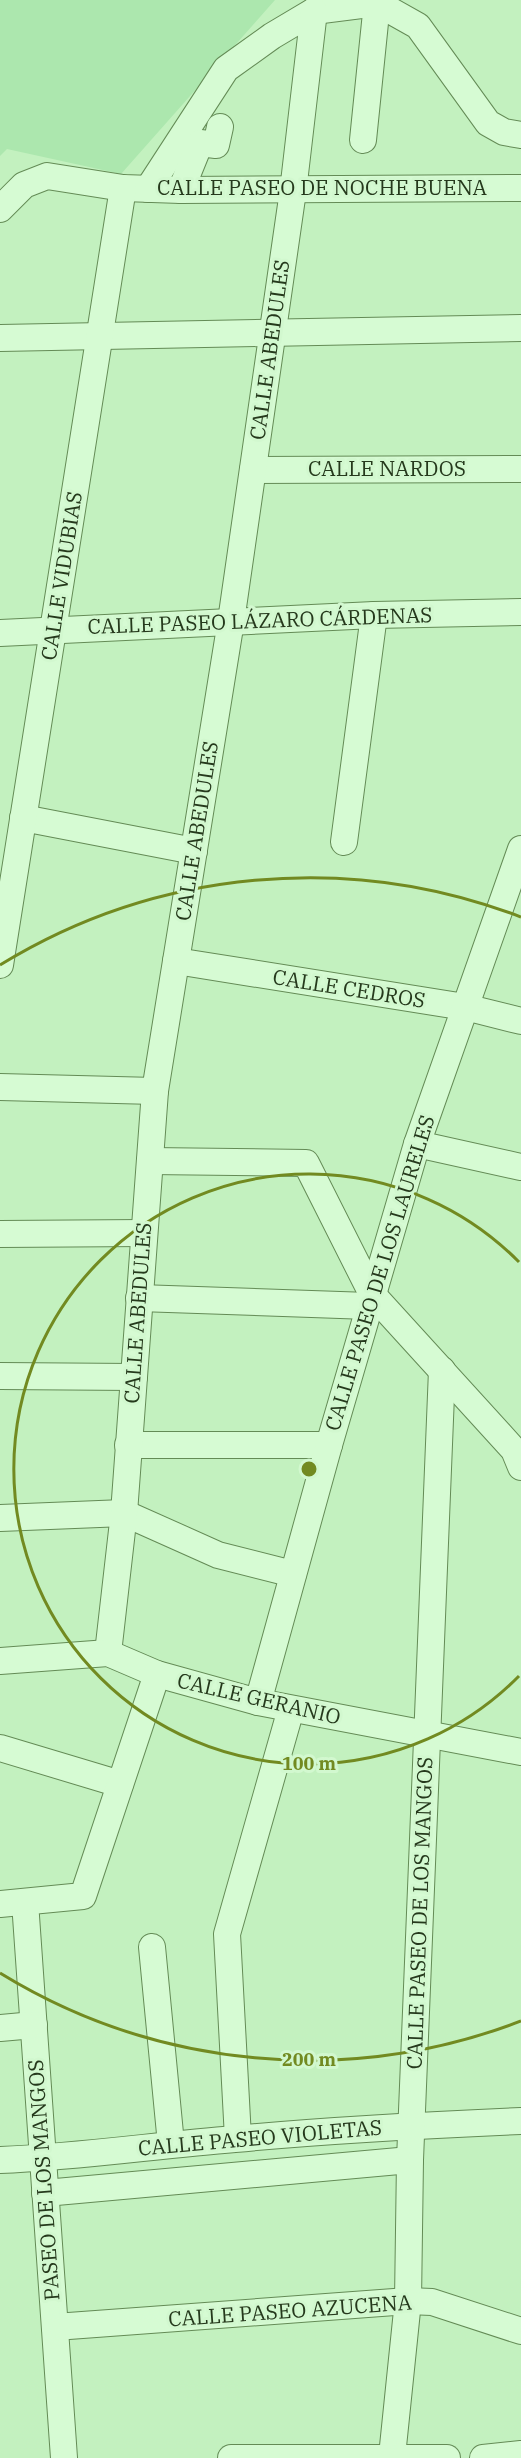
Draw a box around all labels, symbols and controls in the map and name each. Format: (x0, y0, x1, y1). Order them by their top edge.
street label: CALLE PASEO DE NOCHE BUENA (157, 173, 488, 201)
street label: CALLE ABEDULES (243, 258, 296, 442)
street label: CALLE NARDOS (308, 454, 466, 482)
street label: CALLE VIDUBIAS (34, 489, 88, 662)
street label: CALLE PASEO LÁZARO CÁRDENAS (87, 600, 433, 640)
street label: CALLE ABEDULES (168, 739, 224, 923)
street label: CALLE CEDROS (271, 962, 427, 1014)
street label: CALLE PASEO DE LOS LAURELES (318, 1111, 440, 1434)
street label: CALLE ABEDULES (117, 1221, 157, 1404)
centre of rings (299, 1459, 319, 1479)
street label: CALLE GERANIO (175, 1666, 344, 1730)
text: 100 m (282, 1752, 337, 1775)
street label: CALLE PASEO DE LOS MANGOS (400, 1756, 438, 2070)
text: 200 m (282, 2048, 337, 2071)
street label: PASEO DE LOS MANGOS (21, 2058, 65, 2302)
street label: CALLE PASEO VIOLETAS (137, 2112, 383, 2162)
street label: CALLE PASEO AZUCENA (167, 2287, 413, 2332)

